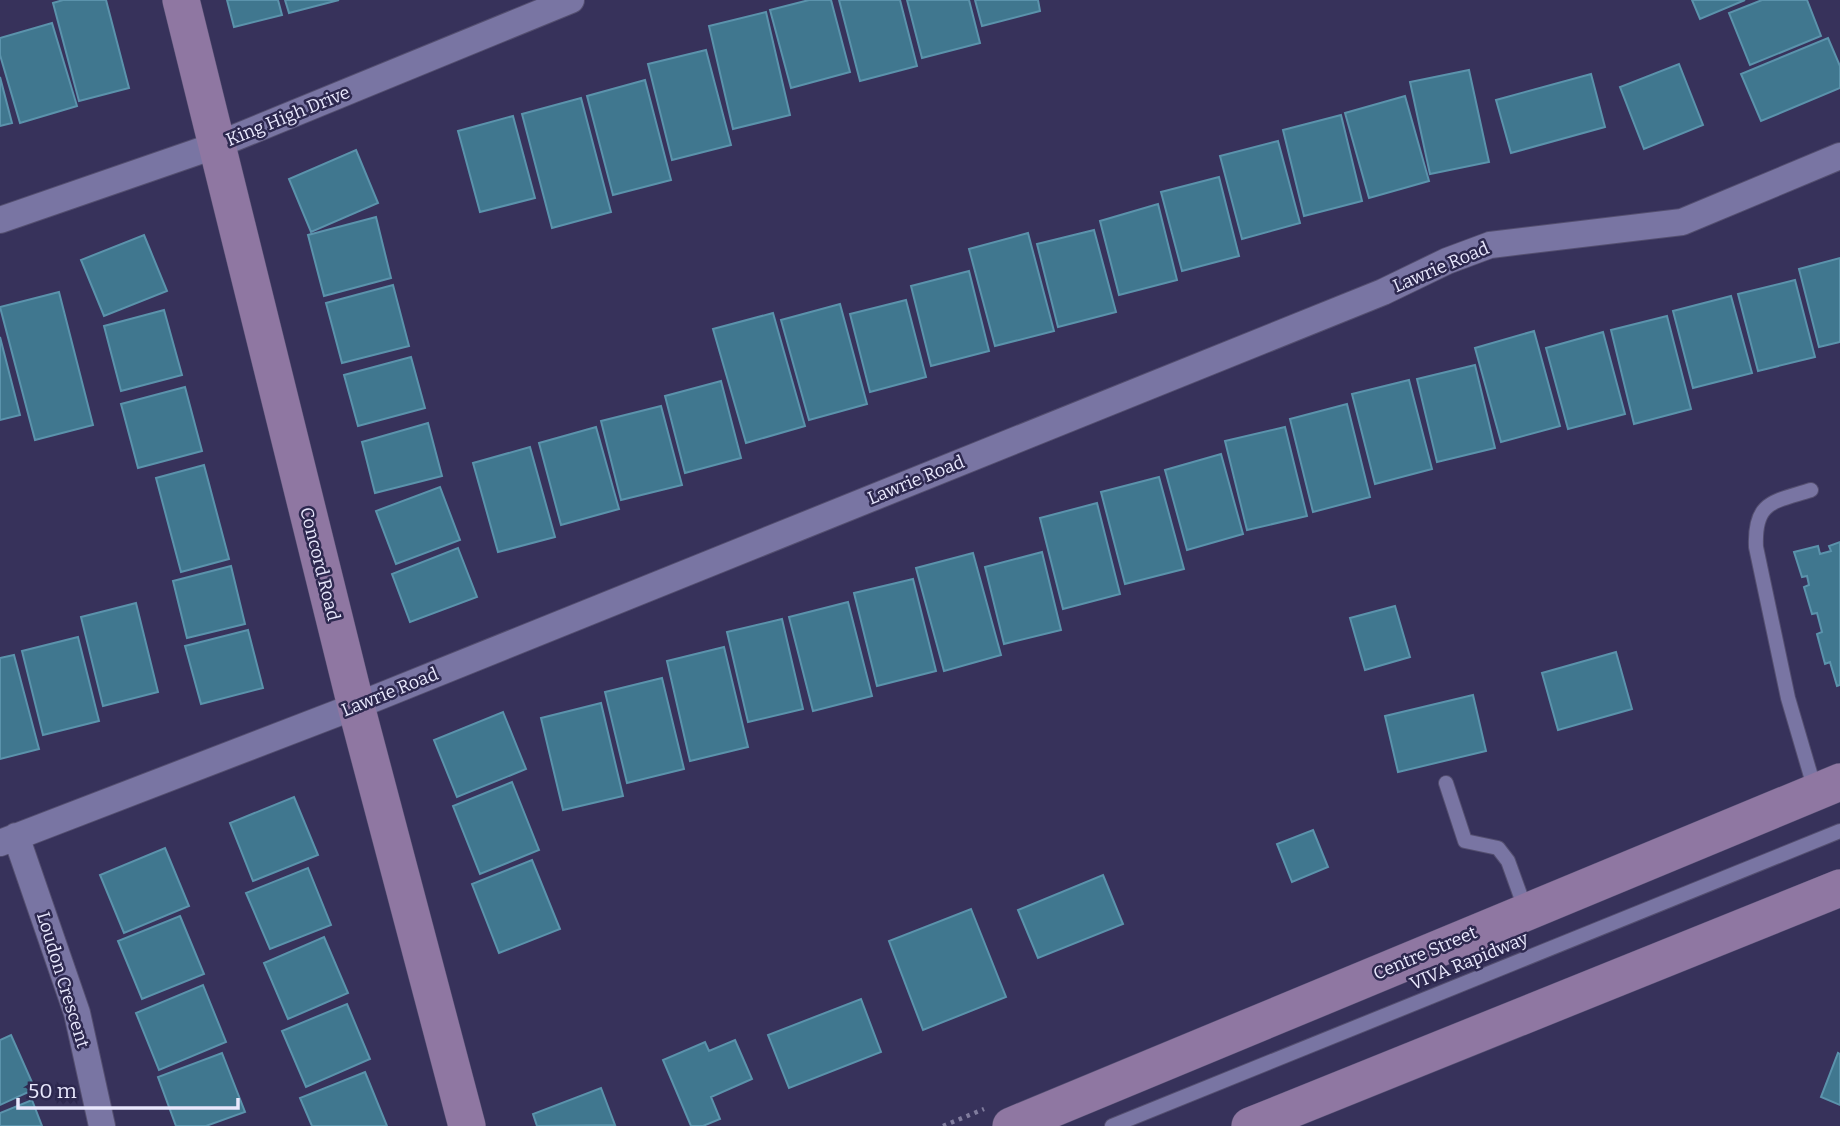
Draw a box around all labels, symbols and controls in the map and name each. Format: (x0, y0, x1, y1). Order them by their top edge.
street label: King High Drive (223, 81, 353, 151)
street label: Lawrie Road (1390, 237, 1493, 297)
street label: Lawrie Road (864, 451, 968, 509)
street label: Concord Road (295, 505, 345, 623)
street label: Lawrie Road (338, 663, 442, 721)
street label: Loudon Crescent (32, 909, 94, 1051)
street label: Centre Street (1370, 921, 1481, 985)
street label: VIVA Rapidway (1407, 927, 1532, 995)
scale bar (18, 1066, 238, 1110)
text: 50 m (28, 1078, 77, 1104)

